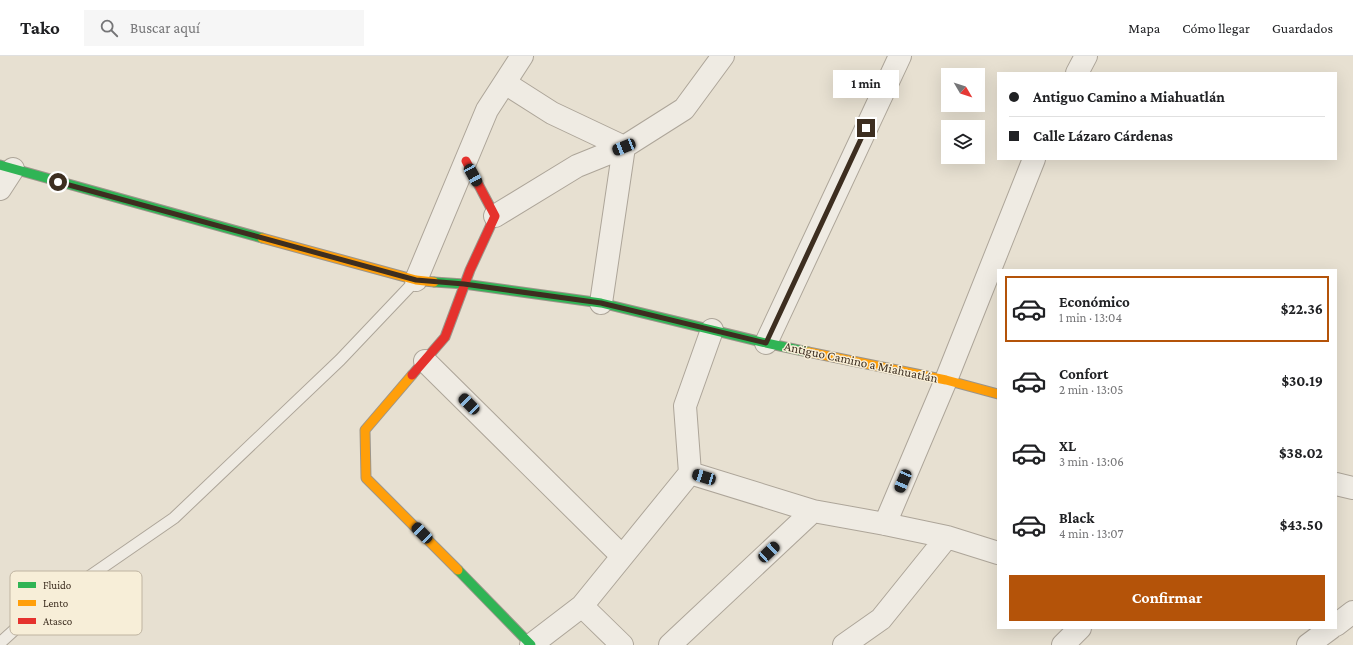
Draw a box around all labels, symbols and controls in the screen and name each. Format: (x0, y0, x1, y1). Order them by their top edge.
search box (84, 10, 364, 46)
text: Tako (20, 17, 60, 38)
icon: search (98, 17, 120, 39)
text: Buscar aquí (130, 20, 200, 36)
text: Mapa (1128, 20, 1160, 36)
text: Cómo llegar (1182, 20, 1250, 36)
text: Guardados (1272, 20, 1333, 36)
north arrow (941, 68, 985, 112)
map controls (941, 68, 985, 164)
callout: 1 min (833, 70, 899, 98)
text: 1 min (851, 76, 881, 91)
text: Antiguo Camino a Miahuatlán (1033, 89, 1225, 105)
route end (857, 119, 875, 137)
button: layers (941, 120, 985, 164)
text: Calle Lázaro Cárdenas (1033, 128, 1173, 144)
car (611, 137, 637, 157)
car (462, 162, 484, 188)
route start (49, 173, 67, 191)
icon: car (1011, 291, 1047, 327)
text: Económico (1059, 294, 1130, 310)
text: $22.36 (1281, 301, 1323, 317)
text: 1 min · 13:04 (1059, 310, 1122, 325)
street label: Antiguo Camino a Miahuatlán (783, 338, 939, 386)
icon: car (1011, 363, 1047, 399)
text: Confort (1059, 366, 1108, 382)
text: $30.19 (1281, 373, 1323, 389)
text: 2 min · 13:05 (1059, 382, 1123, 397)
car (456, 391, 482, 417)
icon: car (1011, 435, 1047, 471)
text: XL (1059, 438, 1076, 454)
text: $38.02 (1279, 445, 1323, 461)
text: 3 min · 13:06 (1059, 454, 1124, 469)
car (691, 468, 717, 486)
car (893, 468, 913, 494)
icon: car (1011, 507, 1047, 543)
text: Black (1059, 510, 1094, 526)
text: $43.50 (1280, 517, 1323, 533)
car (409, 520, 435, 546)
text: 4 min · 13:07 (1059, 526, 1123, 541)
car (756, 539, 782, 565)
legend (10, 571, 142, 635)
button: Confirmar (1009, 575, 1325, 621)
text: Fluido (43, 579, 72, 591)
text: Lento (43, 597, 69, 609)
text: Atasco (43, 615, 73, 627)

